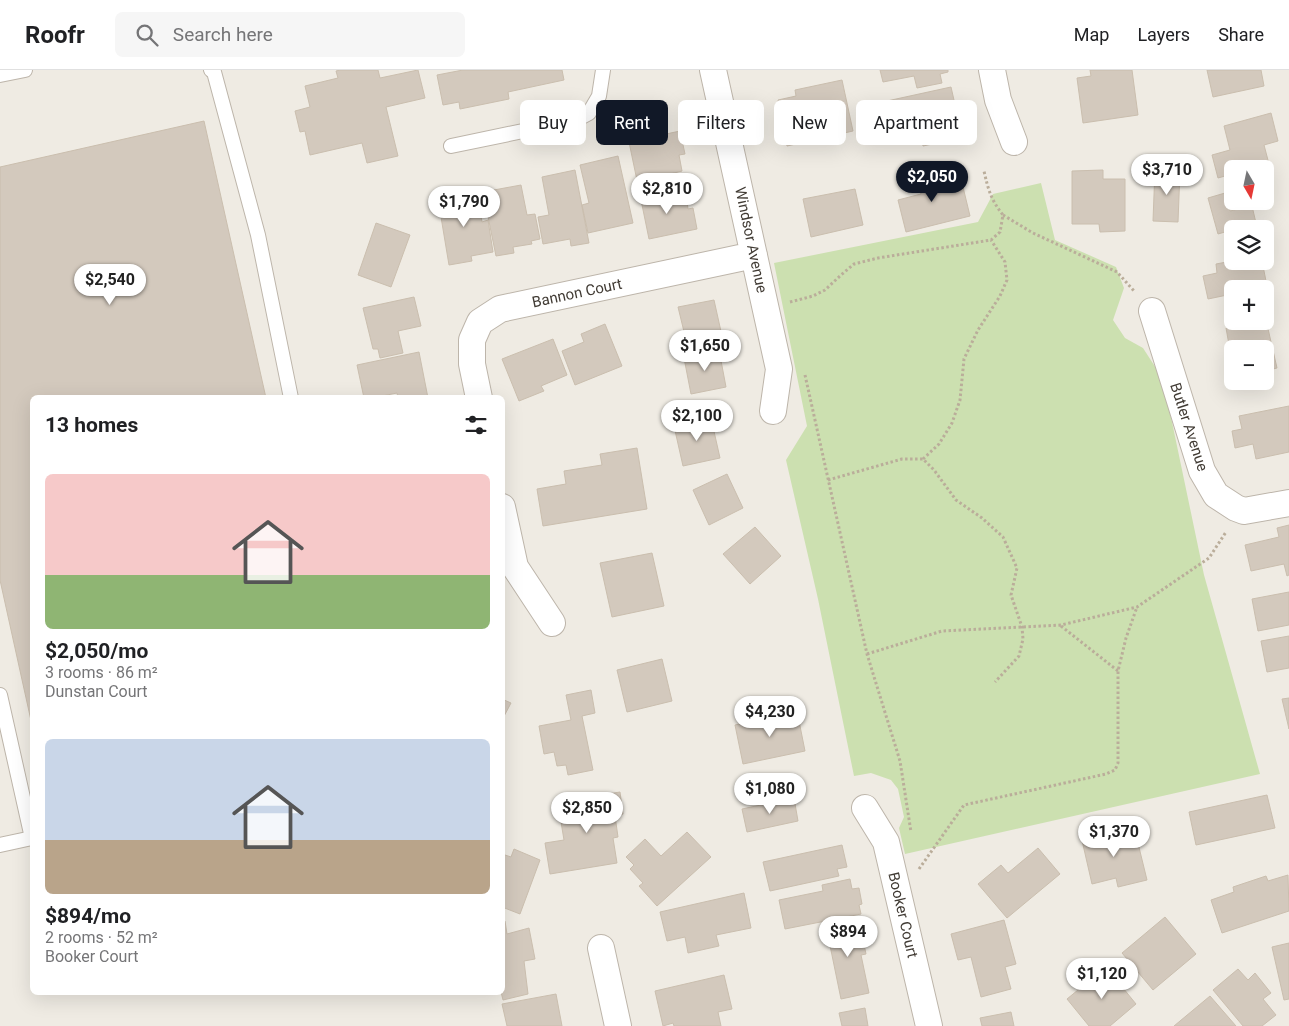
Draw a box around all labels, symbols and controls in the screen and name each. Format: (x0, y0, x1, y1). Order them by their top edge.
search box (115, 12, 465, 57)
text: Roofr (25, 21, 85, 49)
icon: search (133, 21, 161, 49)
text: Search here (173, 23, 273, 46)
text: Map (1074, 24, 1109, 45)
text: Layers (1137, 24, 1190, 45)
text: Share (1218, 24, 1264, 45)
chip: Buy (520, 100, 586, 145)
chip: Rent (596, 100, 668, 145)
chip: Filters (678, 100, 764, 145)
chip: New (774, 100, 846, 145)
chip: Apartment (856, 100, 977, 145)
pin: $3,710 (1126, 154, 1208, 196)
pin: $2,050 (891, 160, 973, 203)
text: $3,710 (1142, 160, 1192, 179)
north arrow (1224, 160, 1274, 210)
map controls (1224, 160, 1274, 390)
text: $2,050 (907, 167, 957, 186)
pin: $2,810 (626, 172, 708, 215)
text: $2,810 (642, 179, 692, 198)
street label: Windsor Avenue (731, 185, 771, 295)
pin: $1,790 (423, 186, 505, 228)
text: $1,790 (439, 192, 489, 211)
button: layers (1224, 220, 1274, 270)
pin: $2,540 (69, 264, 151, 306)
text: $2,540 (85, 270, 135, 289)
street label: Bannon Court (530, 275, 624, 311)
button: + (1224, 280, 1274, 330)
pin: $1,650 (664, 330, 746, 372)
text: $1,650 (680, 336, 730, 355)
button: − (1224, 340, 1274, 390)
street label: Butler Avenue (1166, 380, 1212, 474)
pin: $2,100 (656, 400, 738, 442)
text: $2,100 (672, 406, 722, 425)
icon: filters (462, 411, 490, 439)
text: 13 homes (45, 413, 138, 437)
icon: home (223, 507, 313, 597)
text: $2,050/mo (45, 639, 148, 663)
text: 3 rooms · 86 m² (45, 663, 158, 682)
text: Dunstan Court (45, 682, 148, 701)
pin: $4,230 (729, 696, 811, 738)
text: $4,230 (745, 702, 795, 721)
icon: home (223, 772, 313, 862)
pin: $1,080 (729, 772, 811, 815)
text: $1,080 (745, 779, 795, 798)
pin: $2,850 (546, 792, 628, 834)
text: $2,850 (562, 798, 612, 817)
pin: $1,370 (1073, 816, 1155, 858)
text: $1,370 (1089, 822, 1139, 841)
street label: Booker Court (884, 870, 922, 960)
text: $894/mo (45, 904, 131, 928)
pin: $894 (818, 916, 878, 958)
text: $894 (830, 922, 866, 941)
text: 2 rooms · 52 m² (45, 928, 158, 947)
text: Booker Court (45, 947, 138, 966)
pin: $1,120 (1061, 958, 1143, 1000)
text: $1,120 (1077, 964, 1127, 983)

